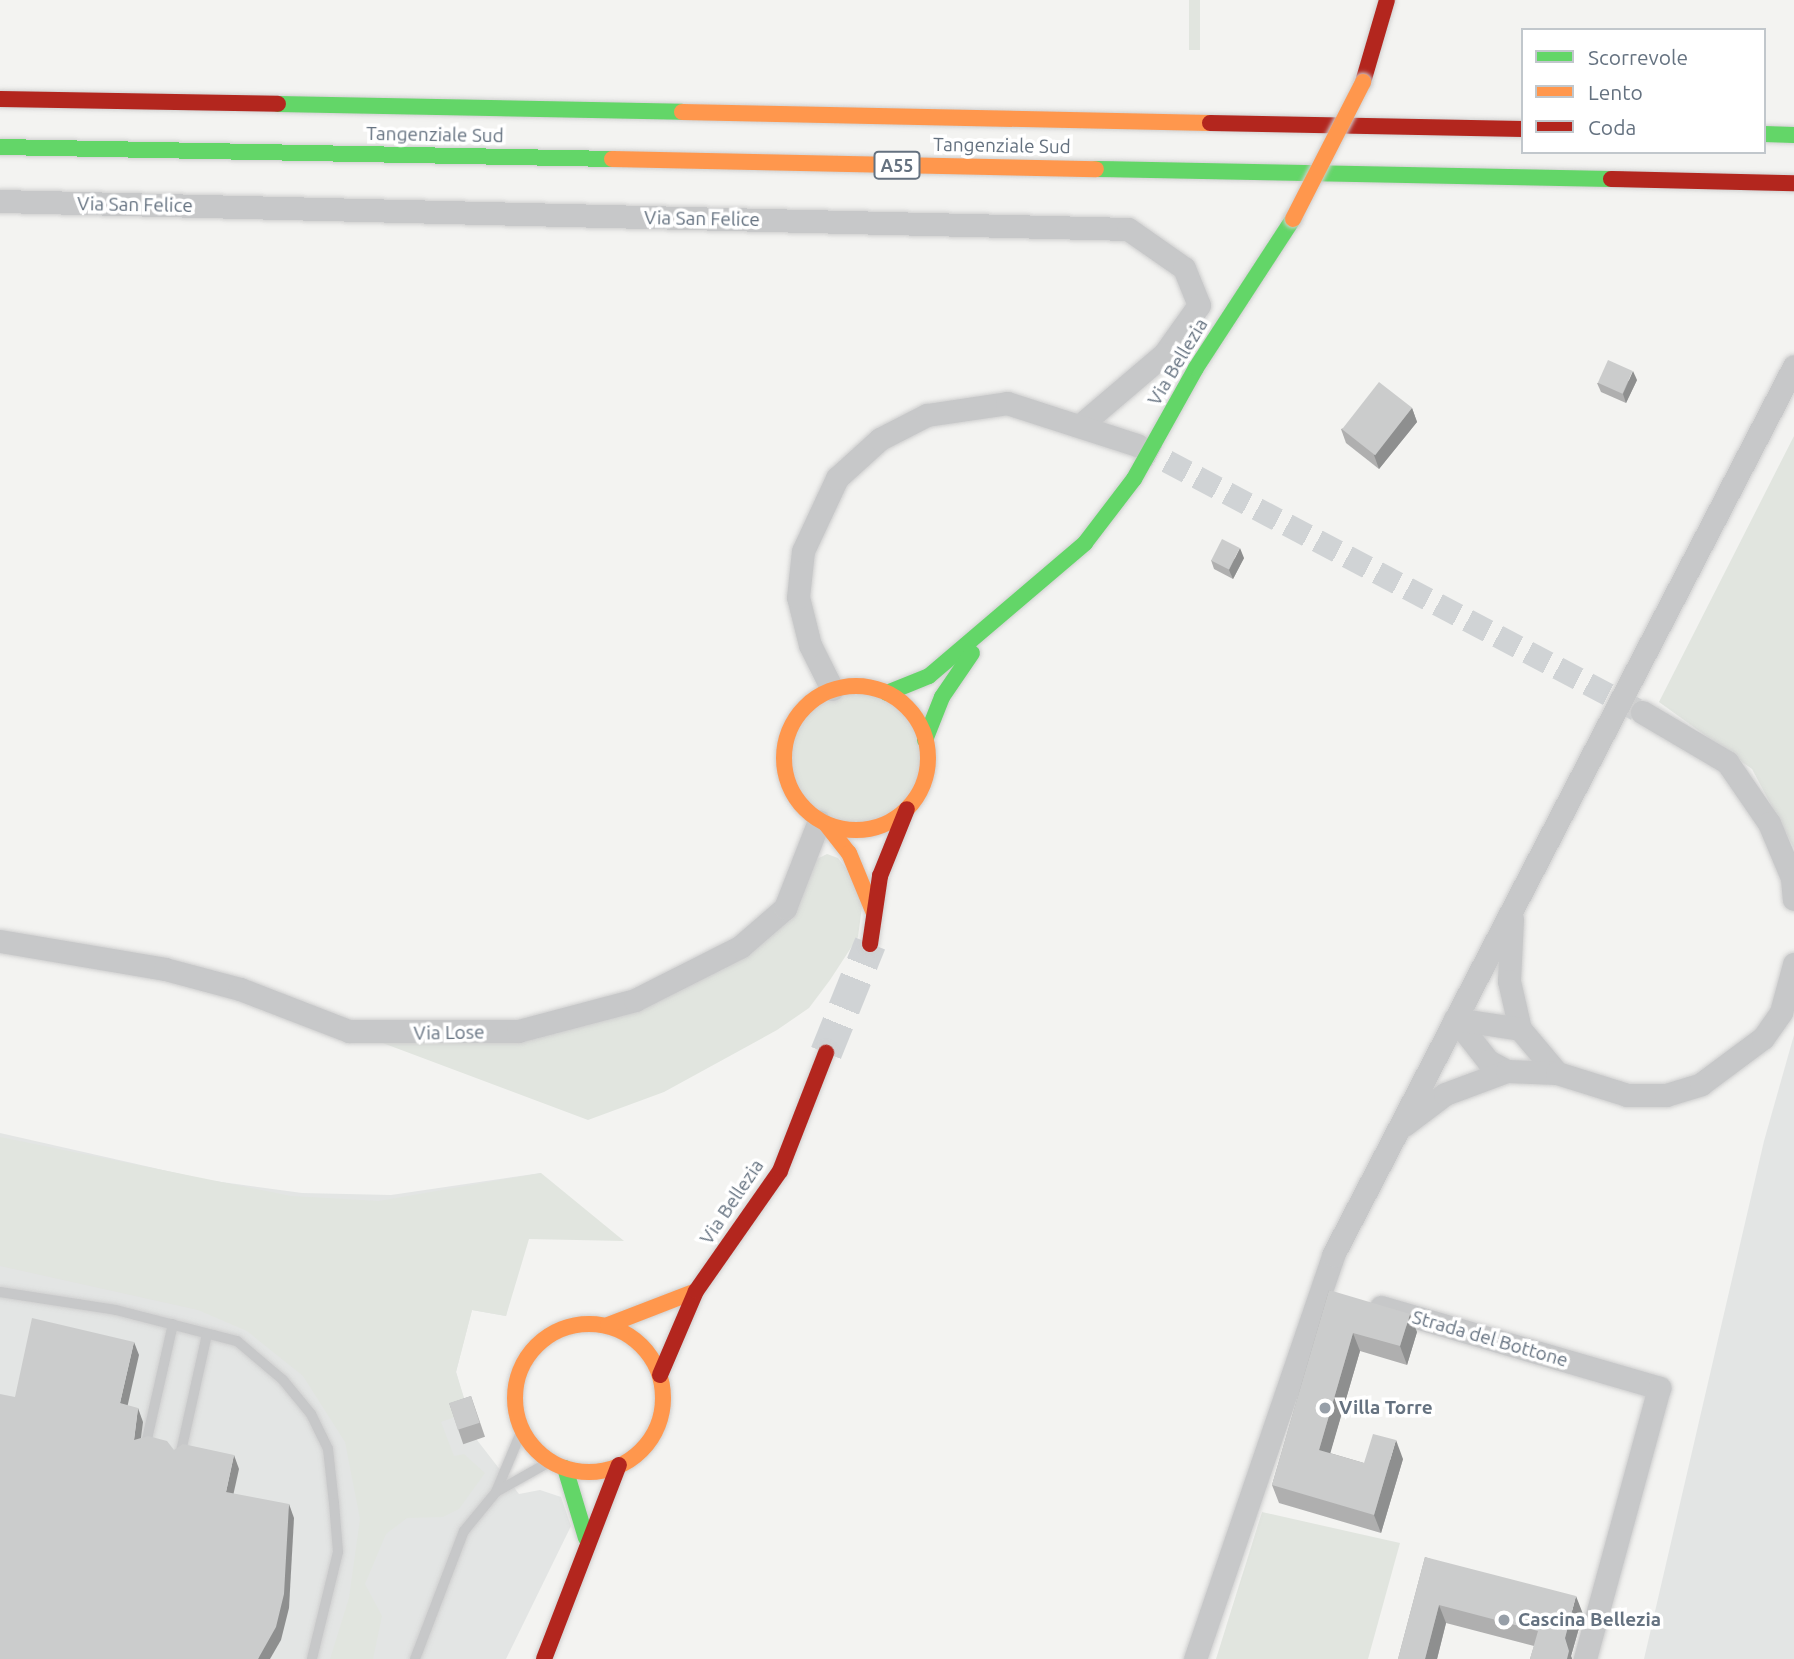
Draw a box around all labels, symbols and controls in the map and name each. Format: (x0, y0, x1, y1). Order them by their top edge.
legend (1521, 28, 1766, 154)
text: Scorrevole (1588, 45, 1688, 69)
text: Lento (1588, 80, 1643, 104)
text: Coda (1588, 115, 1636, 139)
street label: Tangenziale Sud (366, 122, 504, 148)
street label: Tangenziale Sud (933, 133, 1071, 159)
road number: A55 (872, 150, 922, 180)
street label: Via San Felice (77, 193, 193, 217)
street label: Via San Felice (644, 207, 760, 231)
street label: Via Bellezia (1143, 314, 1213, 410)
street label: Via Lose (413, 1021, 485, 1045)
street label: Via Bellezia (695, 1155, 769, 1249)
street label: Strada del Bottone (1409, 1306, 1571, 1372)
place label: Villa Torre (1339, 1397, 1433, 1419)
marker: Villa Torre (1317, 1400, 1333, 1416)
place label: Cascina Bellezia (1518, 1609, 1661, 1631)
marker: Cascina Bellezia (1496, 1612, 1512, 1628)

